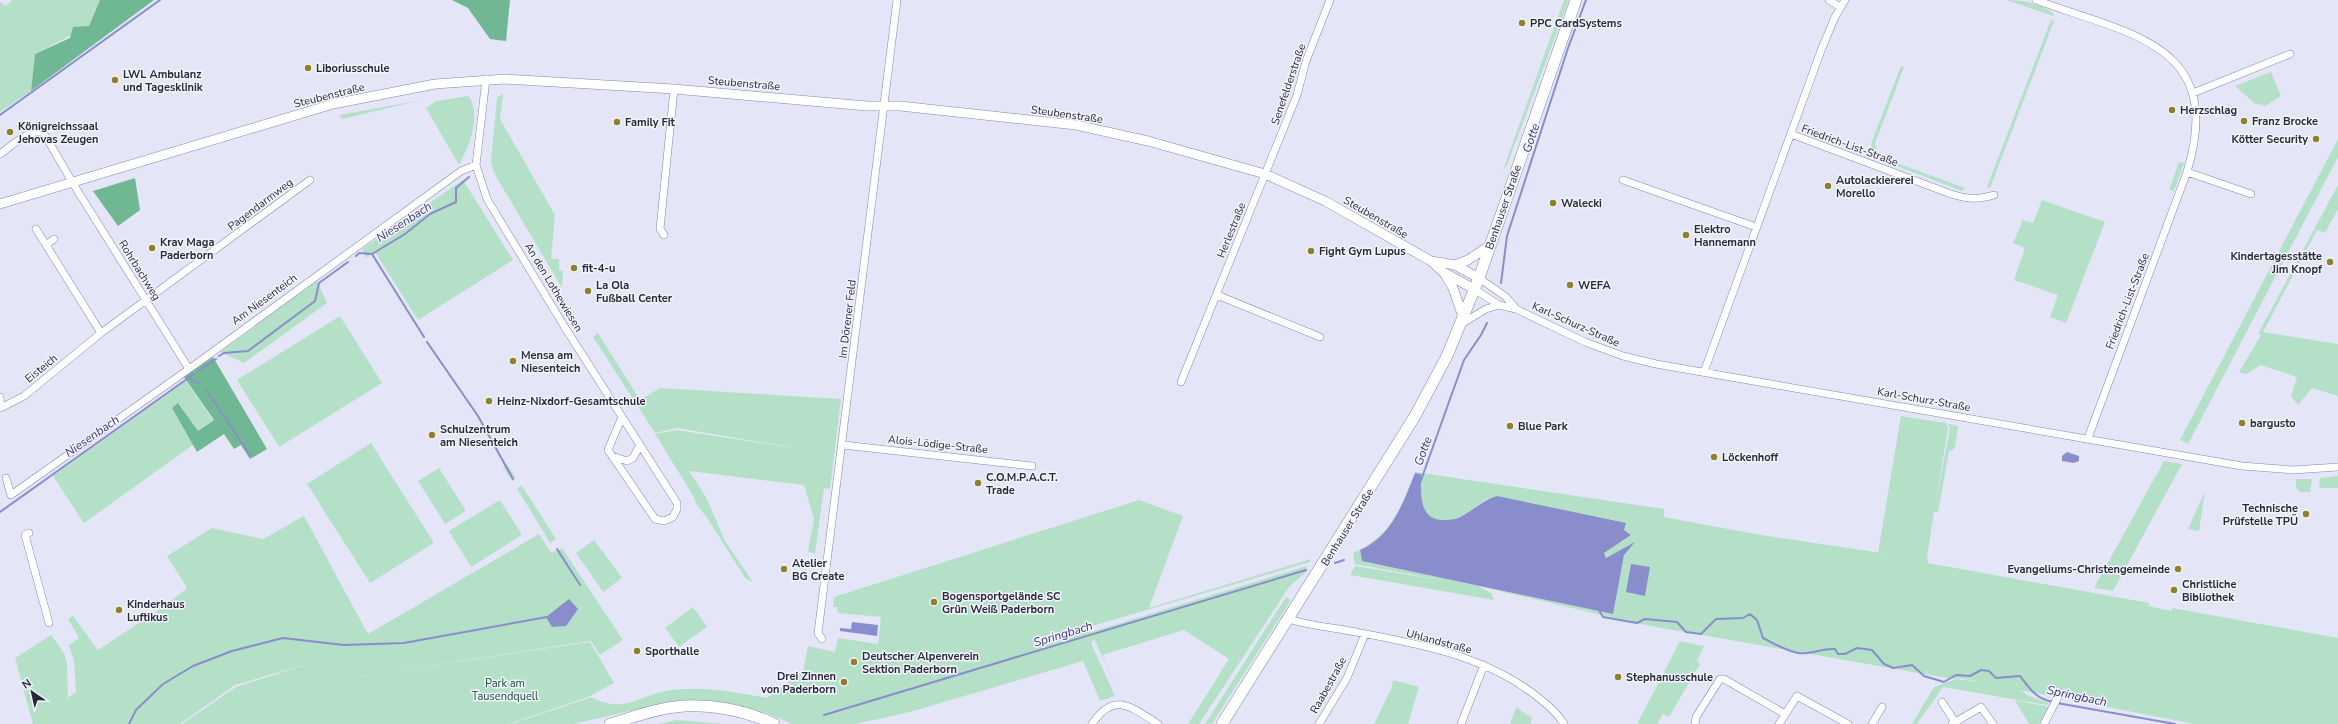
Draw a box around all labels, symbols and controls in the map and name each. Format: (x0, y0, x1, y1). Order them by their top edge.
place label: PPC CardSystems (1530, 16, 1622, 31)
marker: PPC CardSystems (1517, 18, 1527, 28)
street label: Senefelderstraße (1268, 41, 1309, 127)
place label: Liboriusschule (316, 61, 390, 76)
marker: Liboriusschule (303, 63, 313, 73)
place label: LWL Ambulanz und Tagesklinik (123, 67, 204, 95)
street label: Steubenstraße (707, 73, 781, 94)
marker: LWL Ambulanz und Tagesklinik (110, 75, 120, 85)
street label: Steubenstraße (292, 79, 366, 112)
street label: Steubenstraße (1030, 102, 1104, 127)
place label: Herzschlag (2180, 103, 2237, 118)
marker: Herzschlag (2167, 105, 2177, 115)
place label: Franz Brocke (2252, 114, 2318, 129)
place label: Family Fit (625, 115, 676, 130)
marker: Franz Brocke (2239, 116, 2249, 126)
marker: Family Fit (612, 117, 622, 127)
place label: Königreichssaal Jehovas Zeugen (17, 119, 99, 147)
water label: Gotte (1519, 121, 1544, 155)
street label: Friedrich-List-Straße (1799, 121, 1900, 170)
marker: Königreichssaal Jehovas Zeugen (5, 127, 15, 137)
place label: Kötter Security (2232, 132, 2308, 147)
marker: Kötter Security (2311, 134, 2321, 144)
street label: Benhauser Straße (1482, 163, 1525, 252)
place label: Autolackiererei Morello (1836, 173, 1914, 201)
street label: Pagendarmweg (225, 175, 296, 234)
marker: Autolackiererei Morello (1823, 181, 1833, 191)
street label: Steubenstraße (1341, 193, 1411, 242)
place label: Walecki (1561, 196, 1602, 211)
water label: Niesenbach (373, 198, 435, 246)
marker: Walecki (1548, 198, 1558, 208)
street label: Herlestraße (1214, 200, 1249, 260)
place label: Elektro Hannemann (1694, 222, 1756, 250)
marker: Elektro Hannemann (1681, 230, 1691, 240)
place label: Krav Maga Paderborn (160, 235, 215, 263)
street label: Rohrbachweg (115, 237, 164, 303)
street label: An den Lothewiesen (521, 240, 586, 335)
marker: Krav Maga Paderborn (147, 243, 157, 253)
place label: Fight Gym Lupus (1319, 244, 1406, 259)
marker: Fight Gym Lupus (1306, 246, 1316, 256)
place label: Kindertagesstätte Jim Knopf (2230, 249, 2323, 277)
street label: Friedrich-List-Straße (2102, 251, 2153, 352)
marker: Kindertagesstätte Jim Knopf (2325, 257, 2335, 267)
place label: fit-4-u (582, 261, 615, 276)
marker: fit-4-u (569, 263, 579, 273)
street label: Am Niesenteich (228, 270, 300, 328)
place label: La Ola Fußball Center (596, 278, 673, 306)
place label: WEFA (1578, 278, 1611, 293)
street label: Im Dörener Feld (835, 279, 860, 359)
marker: WEFA (1565, 280, 1575, 290)
marker: La Ola Fußball Center (583, 286, 593, 296)
street label: Karl-Schurz-Straße (1530, 298, 1622, 351)
place label: Mensa am Niesenteich (521, 348, 580, 376)
street label: Eisteich (22, 351, 61, 386)
marker: Mensa am Niesenteich (508, 356, 518, 366)
street label: Karl-Schurz-Straße (1876, 384, 1972, 415)
place label: Heinz-Nixdorf-Gesamtschule (497, 394, 646, 409)
marker: Heinz-Nixdorf-Gesamtschule (484, 396, 494, 406)
water label: Niesenbach (62, 411, 122, 461)
place label: bargusto (2250, 416, 2296, 431)
marker: bargusto (2237, 418, 2247, 428)
place label: Blue Park (1518, 419, 1569, 434)
marker: Blue Park (1505, 421, 1515, 431)
place label: Schulzentrum am Niesenteich (440, 422, 518, 450)
marker: Schulzentrum am Niesenteich (427, 430, 437, 440)
street label: Alois-Lödige-Straße (887, 432, 989, 457)
water label: Gotte (1410, 434, 1436, 468)
place label: Löckenhoff (1722, 450, 1779, 465)
marker: Löckenhoff (1709, 452, 1719, 462)
place label: C.O.M.P.A.C.T. Trade (986, 470, 1058, 498)
marker: C.O.M.P.A.C.T. Trade (973, 478, 983, 488)
street label: Benhauser Straße (1318, 486, 1377, 569)
place label: Technische Prüfstelle TPÜ (2223, 501, 2298, 529)
marker: Technische Prüfstelle TPÜ (2301, 509, 2311, 519)
place label: Atelier BG Create (792, 556, 844, 584)
place label: Evangeliums-Christengemeinde (2007, 562, 2170, 577)
marker: Atelier BG Create (779, 564, 789, 574)
marker: Evangeliums-Christengemeinde (2173, 564, 2183, 574)
place label: Christliche Bibliothek (2182, 577, 2236, 605)
marker: Christliche Bibliothek (2169, 585, 2179, 595)
place label: Bogensportgelände SC Grün Weiß Paderborn (942, 589, 1061, 617)
place label: Kinderhaus Luftikus (127, 597, 185, 625)
marker: Bogensportgelände SC Grün Weiß Paderborn (929, 597, 939, 607)
marker: Kinderhaus Luftikus (114, 605, 124, 615)
water label: Springbach (1031, 617, 1095, 651)
street label: Uhlandstraße (1404, 626, 1474, 657)
place label: Sporthalle (645, 644, 699, 659)
marker: Sporthalle (632, 646, 642, 656)
place label: Deutscher Alpenverein Sektion Paderborn (862, 649, 979, 677)
street label: Raabestraße (1307, 654, 1350, 716)
marker: Deutscher Alpenverein Sektion Paderborn (849, 657, 859, 667)
place label: Drei Zinnen von Paderborn (760, 669, 836, 697)
place label: Stephanusschule (1626, 670, 1713, 685)
north arrow (12, 672, 52, 712)
marker: Stephanusschule (1613, 672, 1623, 682)
text: N (19, 676, 34, 693)
park label: Park am Tausendquell (472, 676, 539, 704)
marker: Drei Zinnen von Paderborn (839, 677, 849, 687)
water label: Springbach (2045, 682, 2109, 710)

